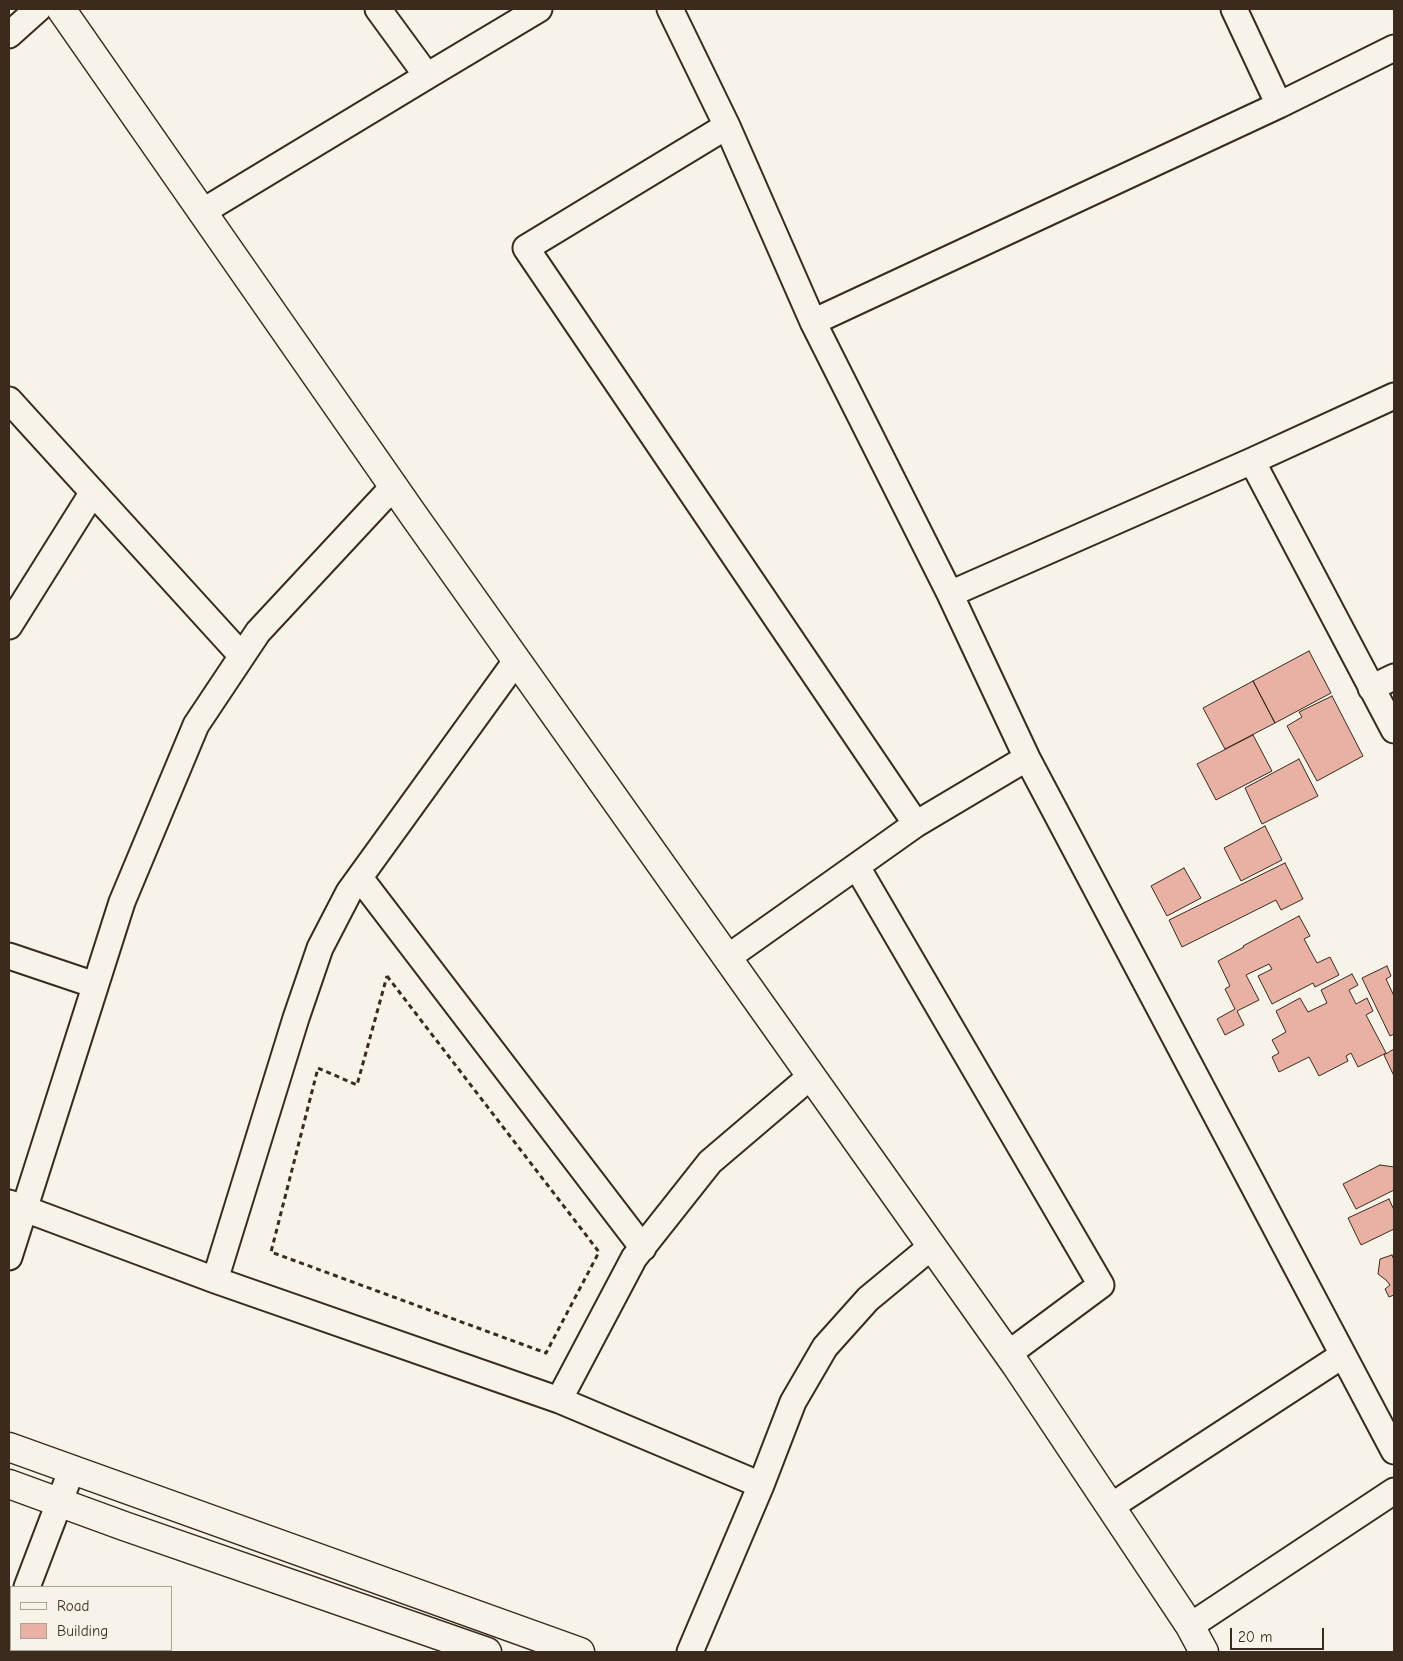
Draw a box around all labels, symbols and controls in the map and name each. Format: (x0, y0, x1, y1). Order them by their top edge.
legend (10, 1586, 172, 1651)
text: Road (57, 1597, 89, 1615)
scale bar (1233, 1618, 1327, 1650)
text: Building (57, 1622, 108, 1640)
text: 20 m (1238, 1628, 1272, 1646)

